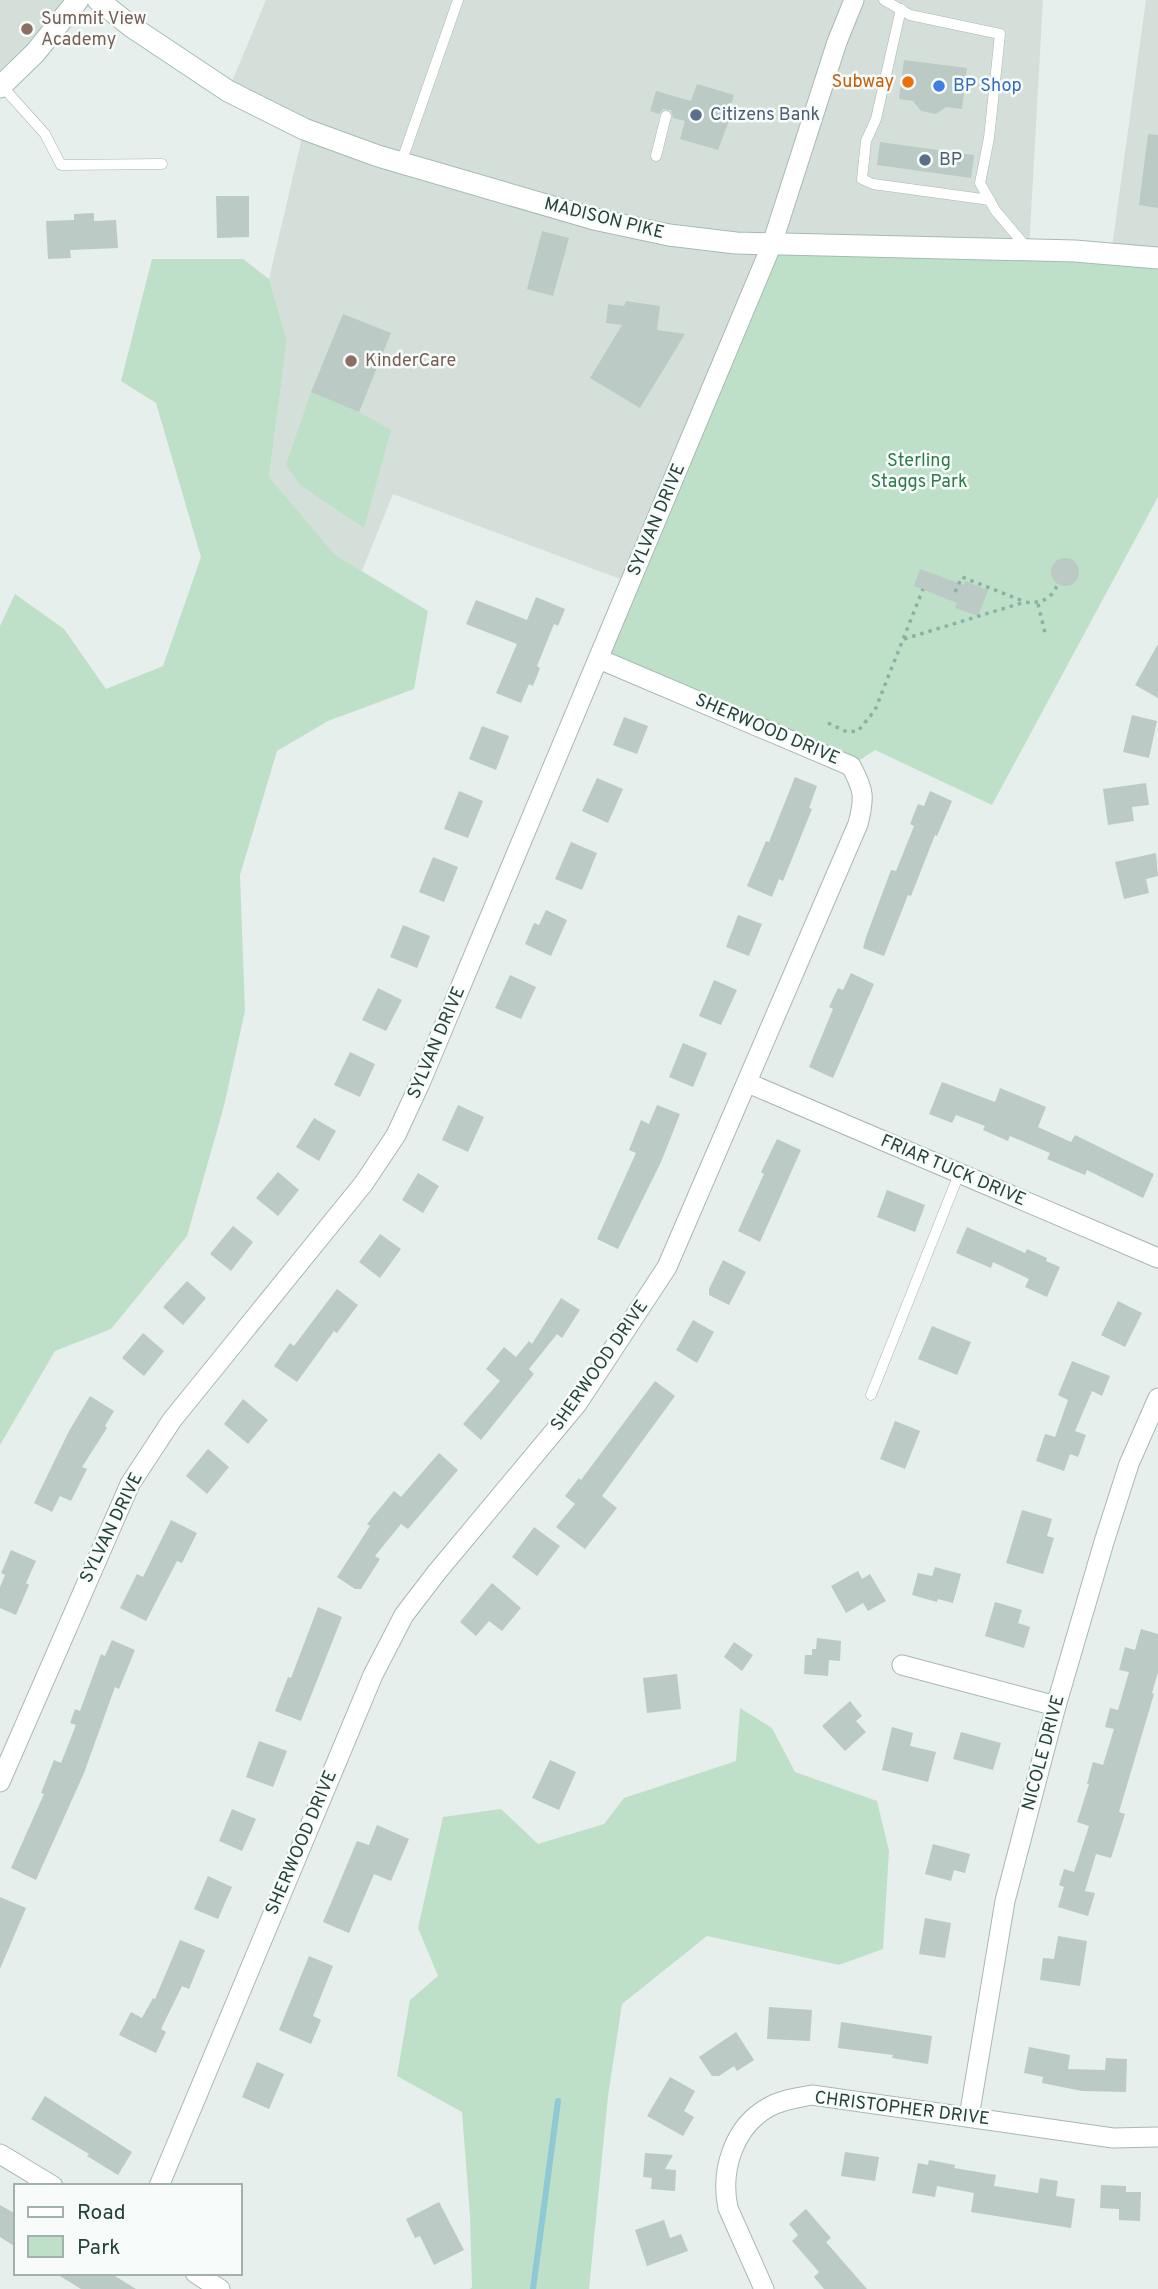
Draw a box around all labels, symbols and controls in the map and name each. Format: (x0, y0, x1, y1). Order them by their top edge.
place label: Summit View Academy (41, 8, 146, 52)
marker: Summit View Academy (19, 21, 35, 37)
place label: Subway (832, 71, 894, 94)
marker: Subway (900, 74, 916, 90)
place label: BP Shop (953, 75, 1022, 98)
marker: BP Shop (931, 78, 947, 94)
place label: Citizens Bank (710, 104, 820, 127)
marker: Citizens Bank (688, 107, 704, 123)
place label: BP (939, 149, 962, 172)
marker: BP (917, 152, 933, 168)
street label: MADISON PIKE (542, 193, 666, 245)
place label: KinderCare (365, 350, 456, 373)
marker: KinderCare (343, 353, 359, 369)
park label: Sterling Staggs Park (871, 450, 967, 494)
street label: SYLVAN DRIVE (623, 460, 691, 580)
street label: SHERWOOD DRIVE (691, 689, 843, 771)
street label: SYLVAN DRIVE (403, 983, 471, 1103)
street label: FRIAR TUCK DRIVE (877, 1130, 1029, 1212)
street label: SHERWOOD DRIVE (546, 1296, 654, 1436)
street label: SYLVAN DRIVE (75, 1469, 149, 1587)
street label: NICOLE DRIVE (1018, 1693, 1070, 1813)
street label: SHERWOOD DRIVE (261, 1767, 343, 1919)
street label: CHRISTOPHER DRIVE (813, 2087, 991, 2131)
legend (14, 2184, 242, 2275)
text: Road (77, 2200, 126, 2227)
text: Park (77, 2235, 120, 2262)

